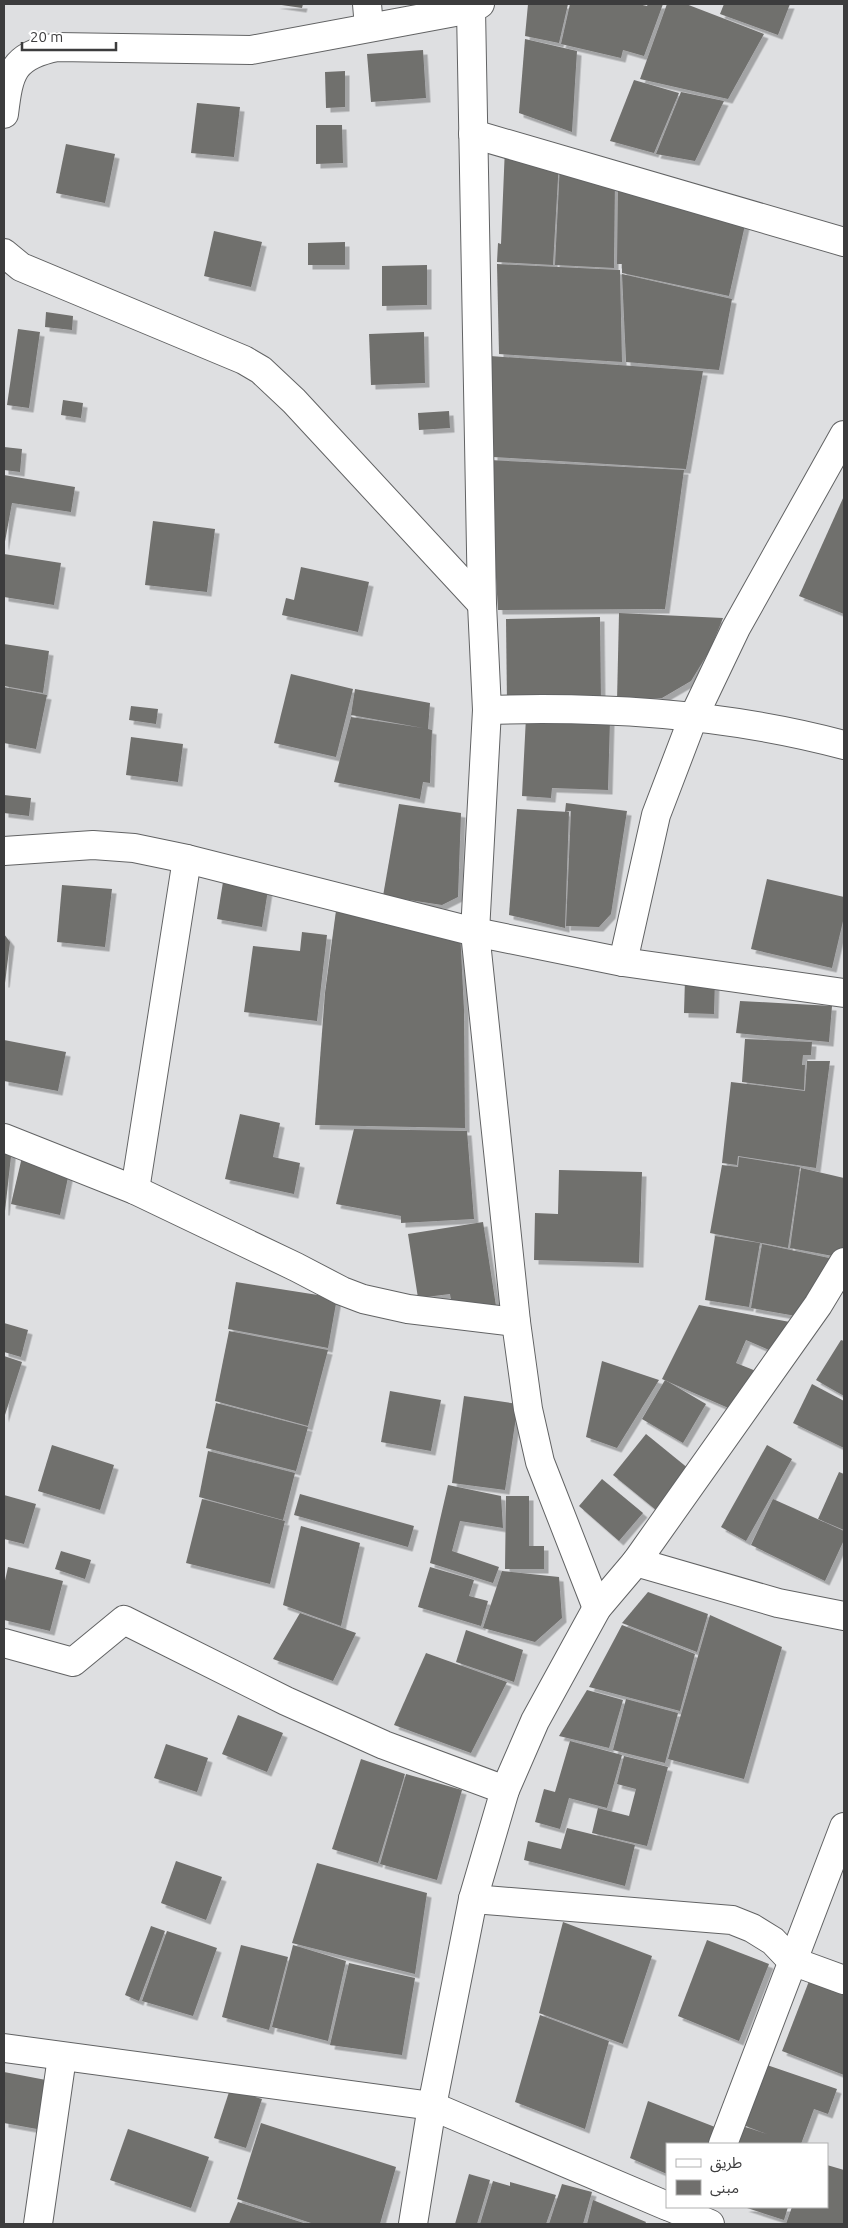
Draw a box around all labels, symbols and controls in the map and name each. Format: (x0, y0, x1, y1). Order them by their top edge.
scale bar (22, 20, 116, 52)
text: 20 m (30, 28, 63, 45)
legend (666, 2143, 828, 2208)
text: طريق (710, 2154, 742, 2173)
text: مبنى (710, 2179, 739, 2197)

